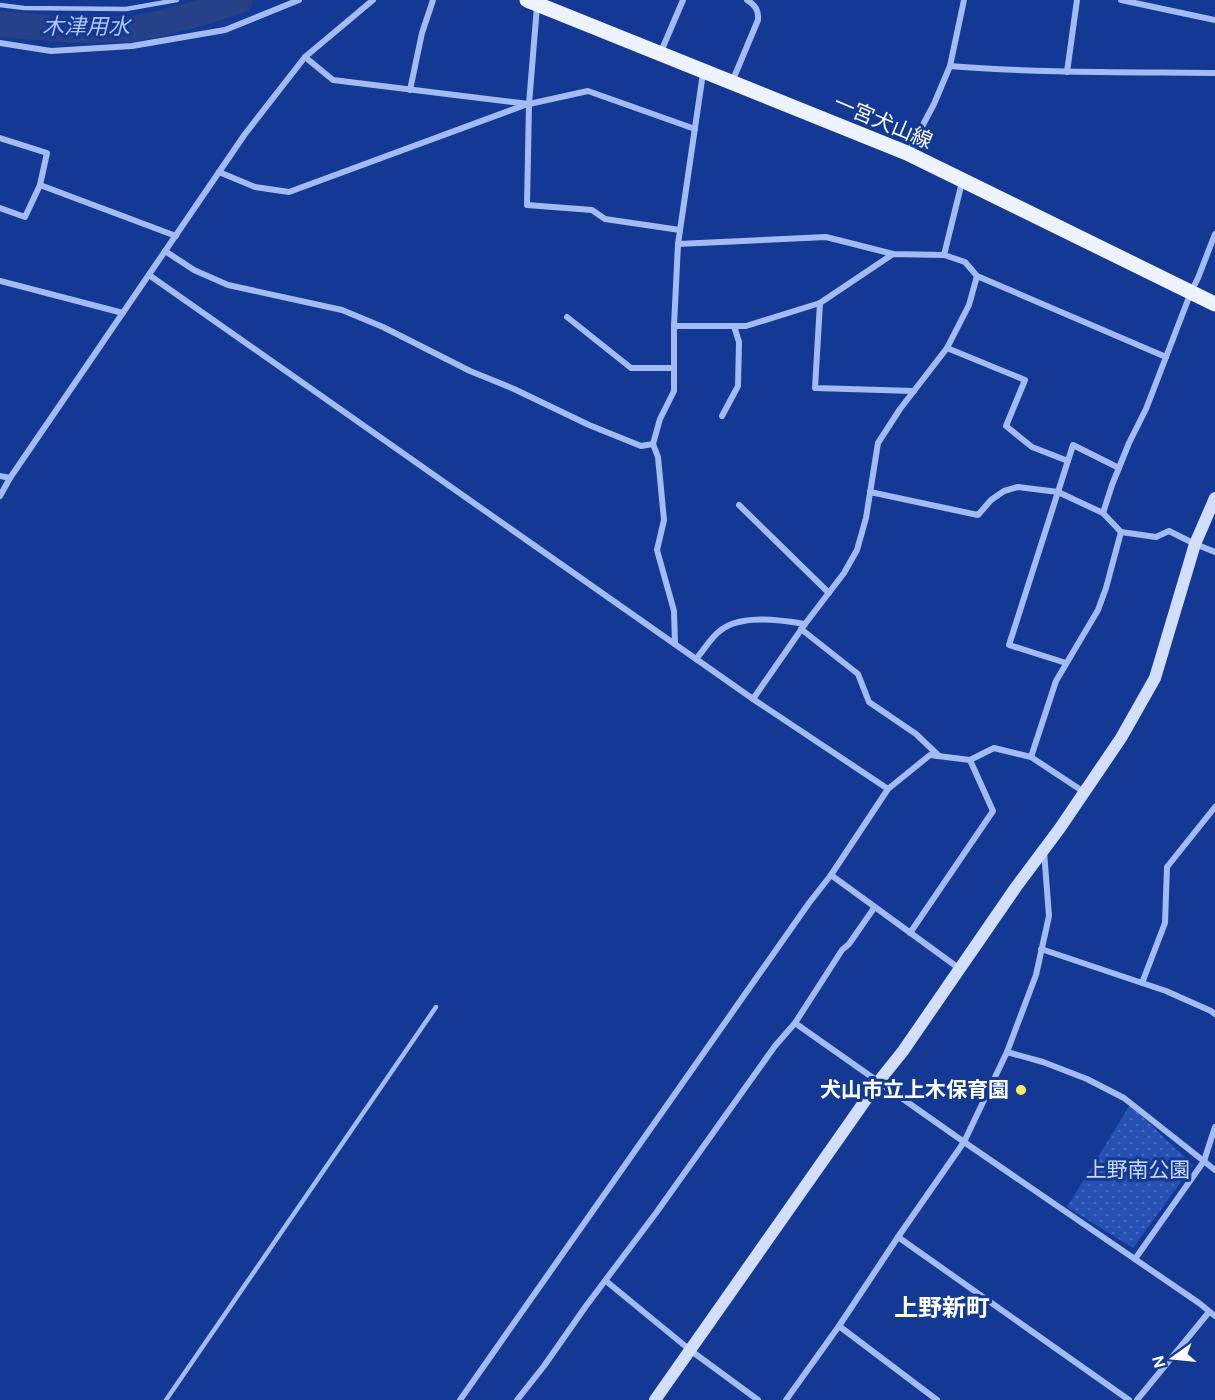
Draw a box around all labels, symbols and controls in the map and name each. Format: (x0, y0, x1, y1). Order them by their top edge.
water label: 木津用水 (42, 12, 132, 41)
street label: 一宮犬山線 (829, 89, 937, 155)
place label: 犬山市立上木保育園 (820, 1076, 1009, 1104)
marker: 犬山市立上木保育園 (1014, 1083, 1028, 1097)
park label: 上野南公園 (1086, 1156, 1191, 1184)
district label: 上野新町 (894, 1292, 990, 1323)
north arrow (1143, 1328, 1203, 1388)
text: N (1147, 1353, 1171, 1370)

